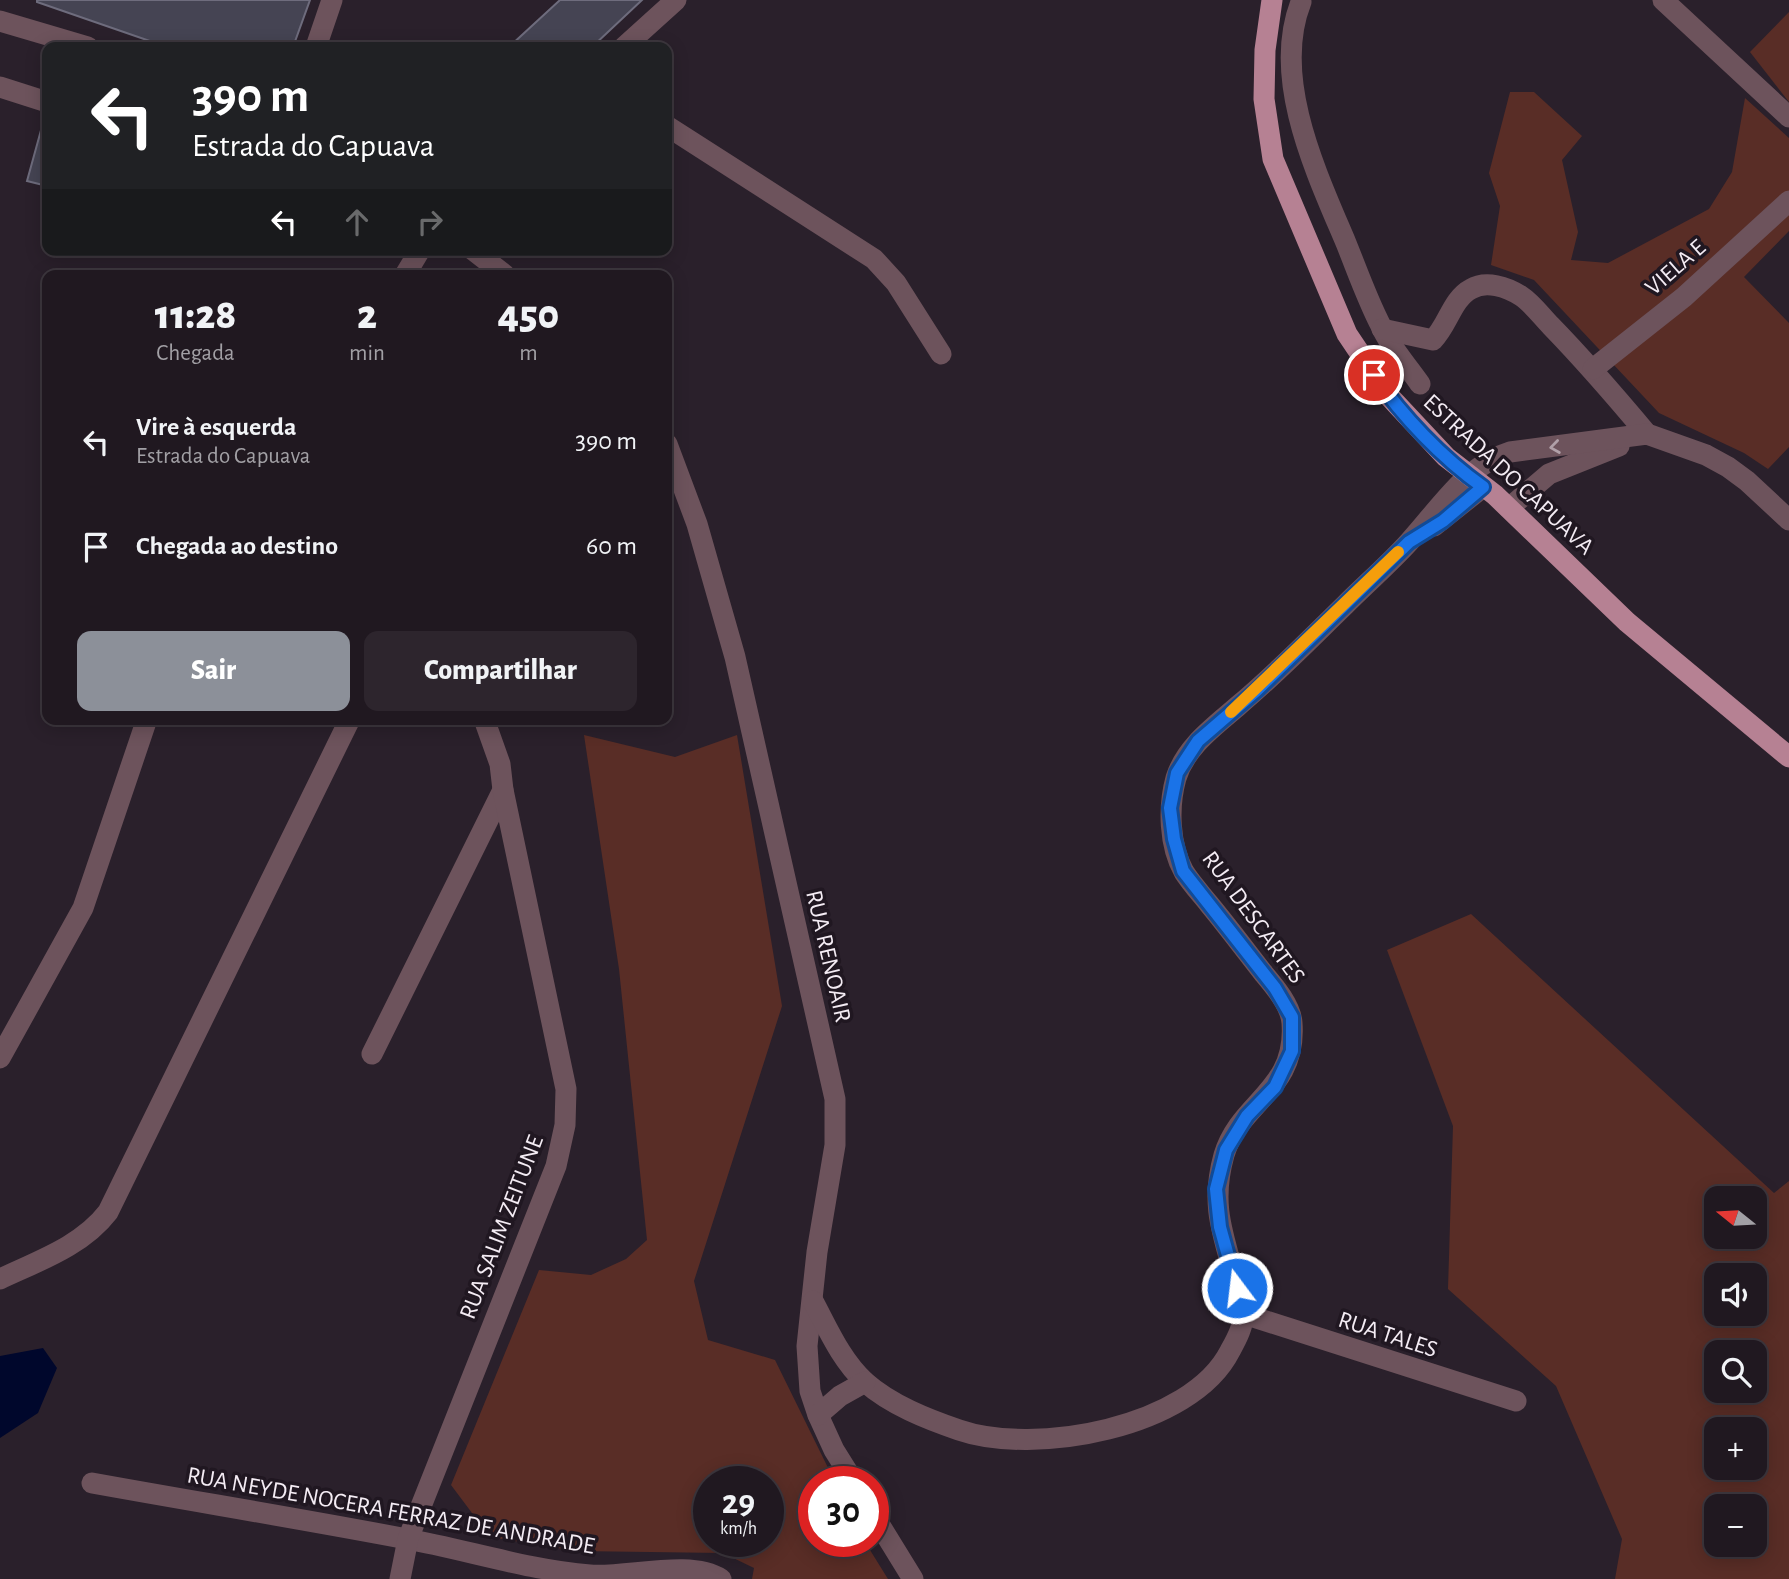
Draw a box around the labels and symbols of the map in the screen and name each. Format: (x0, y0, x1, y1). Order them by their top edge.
street label: VIELA E (1641, 235, 1711, 300)
pin (1344, 345, 1404, 405)
street label: ESTRADA DO CAPUAVA (1419, 390, 1598, 560)
one-way arrow (1549, 439, 1560, 454)
street label: RUA DESCARTES (1197, 847, 1309, 988)
street label: RUA RENOAIR (801, 888, 855, 1025)
street label: RUA SALIM ZEITUNE (456, 1132, 548, 1323)
north arrow (1704, 1186, 1768, 1250)
position arrow (1200, 1251, 1274, 1325)
street label: RUA TALES (1335, 1308, 1440, 1362)
street label: RUA NEYDE NOCERA FERRAZ DE ANDRADE (185, 1463, 597, 1559)
speed limit sign: 30 (798, 1466, 889, 1557)

